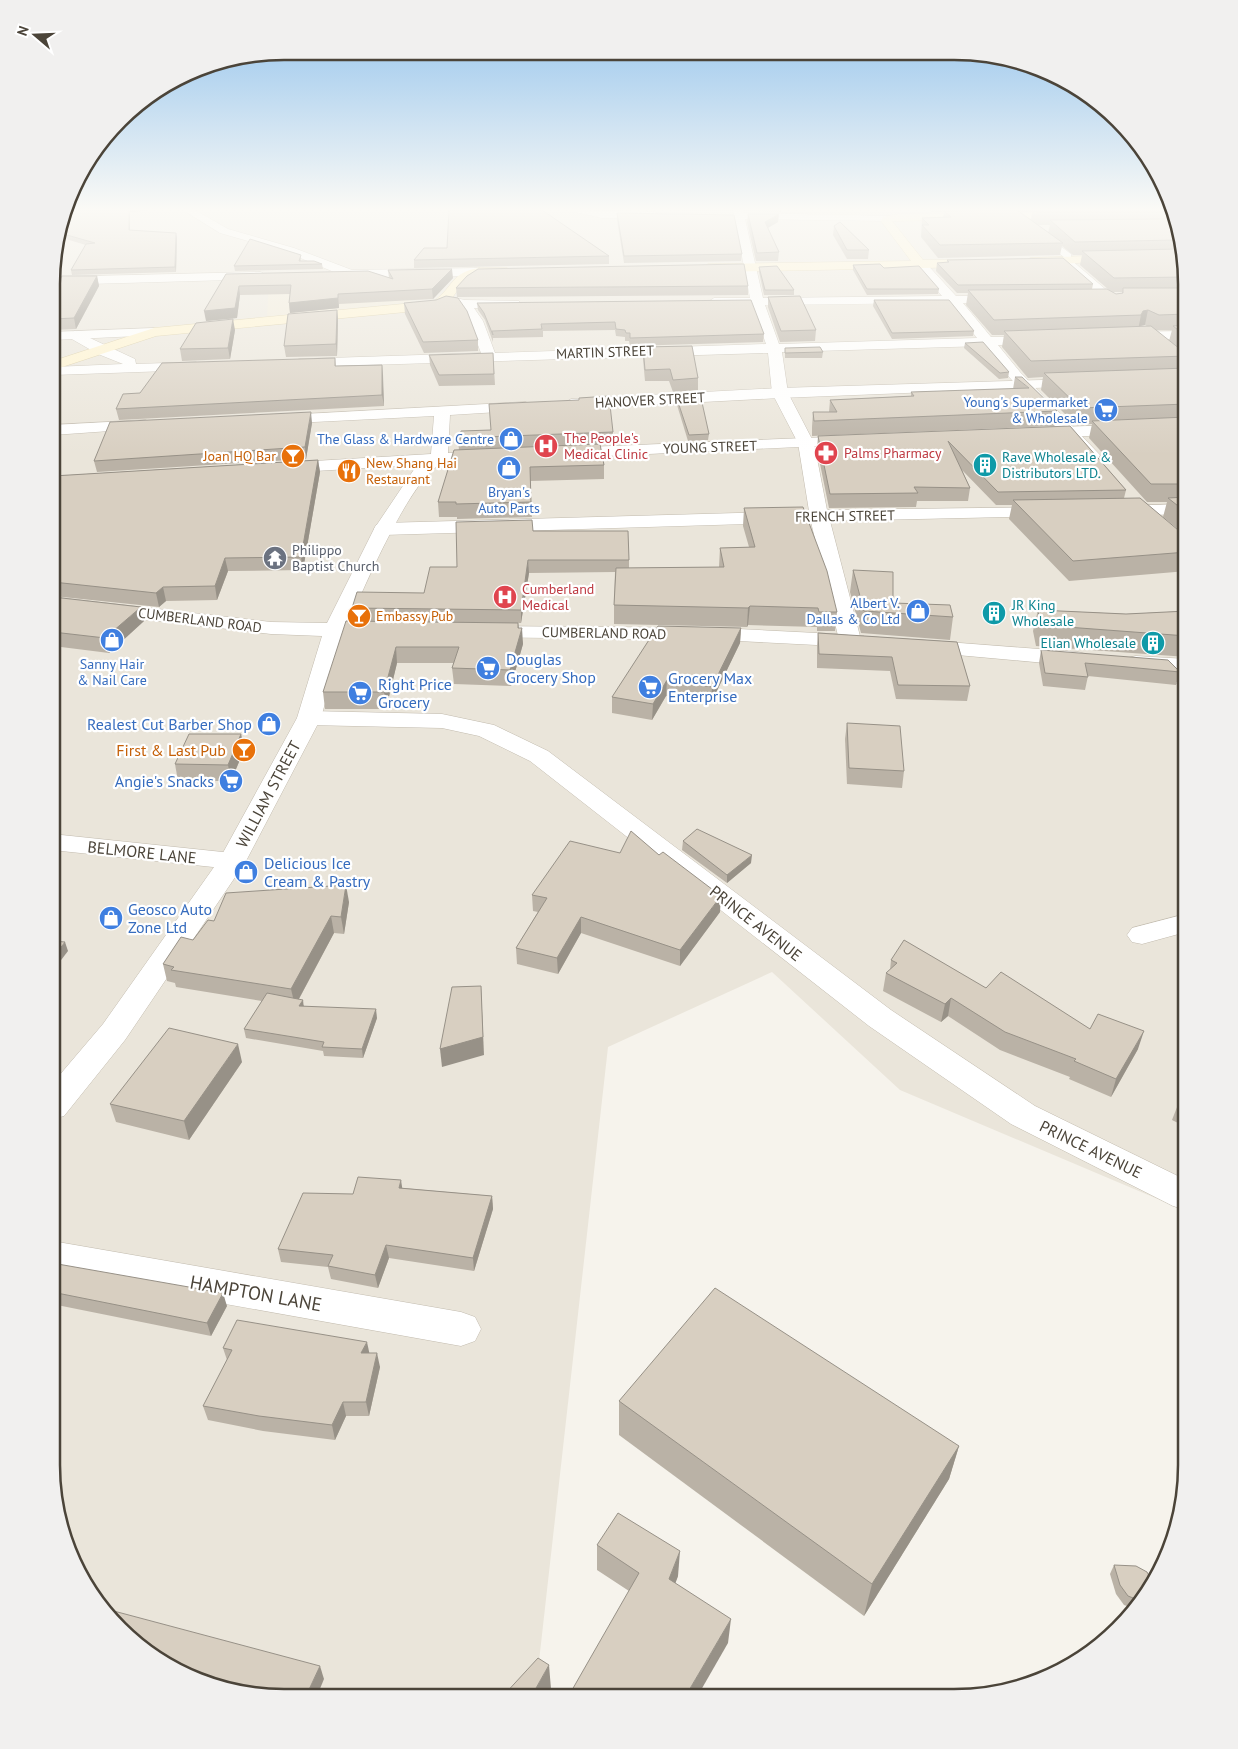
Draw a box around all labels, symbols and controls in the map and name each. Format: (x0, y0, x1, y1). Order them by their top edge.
north arrow (10, 10, 60, 60)
text: N (13, 23, 33, 38)
street label: MARTIN STREET (556, 341, 655, 363)
street label: HANOVER STREET (595, 388, 706, 412)
place label: Young's Supermarket & Wholesale (963, 393, 1088, 427)
supermarket icon: Young's Supermarket & Wholesale (1093, 397, 1119, 423)
shop icon: The Glass & Hardware Centre (498, 426, 524, 452)
place label: The People's Medical Clinic (564, 429, 648, 463)
place label: The Glass & Hardware Centre (317, 430, 494, 448)
hospital icon: The People's Medical Clinic (533, 433, 559, 459)
street label: YOUNG STREET (663, 436, 758, 458)
pharmacy icon: Palms Pharmacy (813, 440, 839, 466)
bar icon: Joan HQ Bar (280, 443, 306, 469)
place label: Palms Pharmacy (844, 444, 942, 462)
place label: Joan HQ Bar (202, 447, 276, 465)
place label: Rave Wholesale & Distributors LTD. (1002, 448, 1111, 482)
building icon: Rave Wholesale & Distributors LTD. (972, 452, 998, 478)
place label: New Shang Hai Restaurant (366, 454, 457, 488)
shop icon: Bryan's Auto Parts (496, 455, 522, 481)
restaurant icon: New Shang Hai Restaurant (336, 458, 362, 484)
place label: Bryan's Auto Parts (478, 483, 540, 517)
street label: FRENCH STREET (795, 506, 895, 526)
place label: Philippo Baptist Church (292, 541, 380, 575)
temple icon: Philippo Baptist Church (262, 545, 288, 571)
place label: Cumberland Medical (522, 580, 594, 614)
hospital icon: Cumberland Medical (492, 584, 518, 610)
place label: Albert V. Dallas & Co Ltd (806, 594, 900, 628)
place label: JR King Wholesale (1011, 596, 1074, 630)
shop icon: Albert V. Dallas & Co Ltd (905, 598, 931, 624)
building icon: JR King Wholesale (981, 600, 1007, 626)
street label: CUMBERLAND ROAD (137, 603, 263, 637)
bar icon: Embassy Pub (346, 603, 372, 629)
place label: Embassy Pub (376, 607, 453, 625)
street label: CUMBERLAND ROAD (542, 623, 666, 643)
shop icon: Sanny Hair & Nail Care (99, 627, 125, 653)
building icon: Elian Wholesale (1140, 630, 1166, 656)
place label: Elian Wholesale (1041, 634, 1136, 652)
place label: Douglas Grocery Shop (506, 649, 596, 687)
place label: Sanny Hair & Nail Care (77, 655, 147, 689)
supermarket icon: Douglas Grocery Shop (475, 655, 501, 681)
place label: Grocery Max Enterprise (668, 668, 752, 706)
place label: Right Price Grocery (378, 674, 452, 712)
supermarket icon: Grocery Max Enterprise (637, 674, 663, 700)
supermarket icon: Right Price Grocery (347, 680, 373, 706)
shop icon: Realest Cut Barber Shop (256, 711, 282, 737)
place label: Realest Cut Barber Shop (87, 714, 252, 734)
street label: WILLIAM STREET (231, 737, 305, 851)
bar icon: First & Last Pub (231, 737, 257, 763)
place label: First & Last Pub (116, 740, 226, 760)
supermarket icon: Angie's Snacks (218, 768, 244, 794)
place label: Angie's Snacks (115, 771, 214, 791)
street label: BELMORE LANE (87, 836, 197, 868)
place label: Delicious Ice Cream & Pastry (264, 853, 371, 891)
shop icon: Delicious Ice Cream & Pastry (233, 859, 259, 885)
street label: PRINCE AVENUE (706, 881, 806, 965)
place label: Geosco Auto Zone Ltd (128, 899, 212, 937)
shop icon: Geosco Auto Zone Ltd (98, 905, 124, 931)
street label: PRINCE AVENUE (1037, 1116, 1145, 1182)
street label: HAMPTON LANE (188, 1270, 324, 1316)

